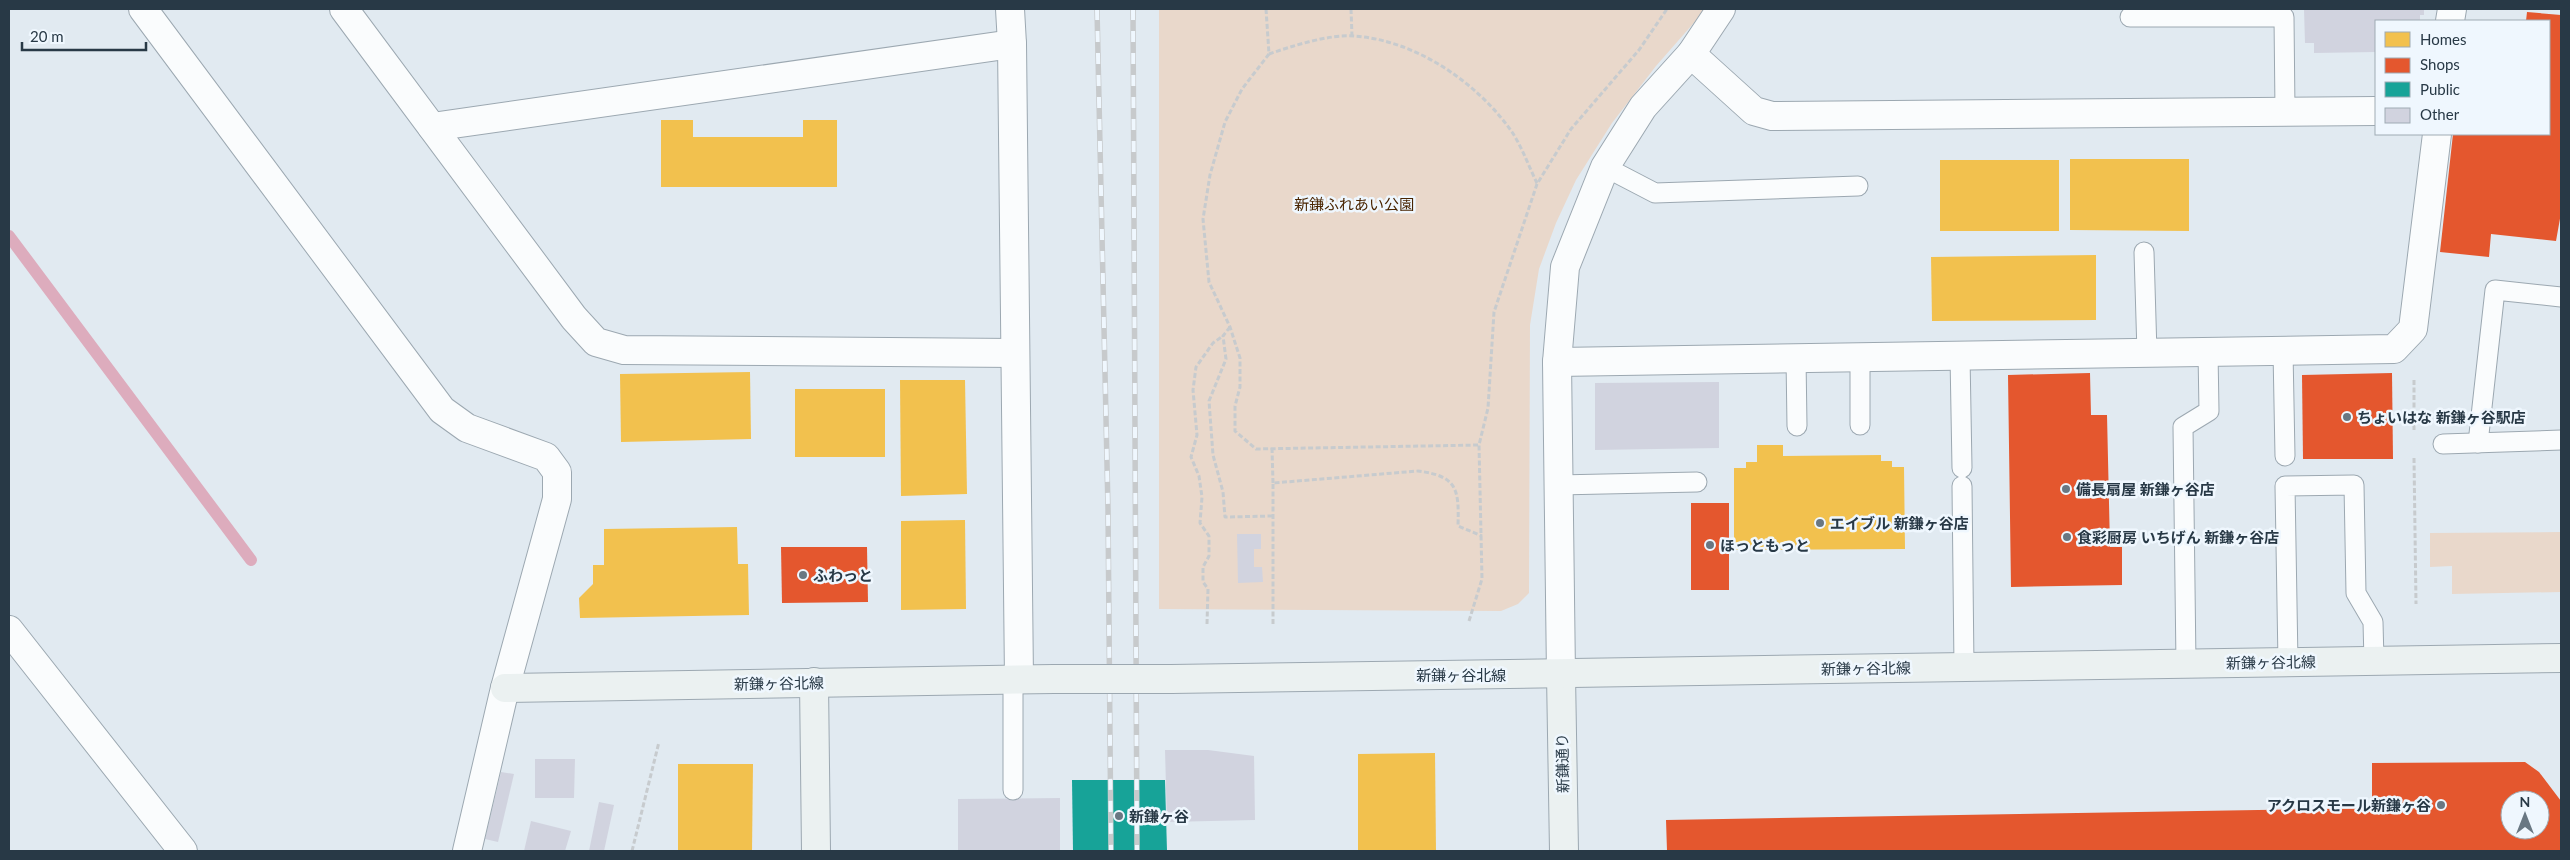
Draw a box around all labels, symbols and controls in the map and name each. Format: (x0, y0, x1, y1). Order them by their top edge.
scale bar (22, 20, 146, 52)
legend (2375, 20, 2550, 135)
text: 20 m (30, 27, 64, 45)
text: Homes (2420, 30, 2466, 48)
text: Shops (2420, 55, 2460, 73)
text: Public (2420, 80, 2460, 98)
text: Other (2420, 105, 2460, 123)
park label: 新鎌ふれあい公園 (1294, 195, 1414, 213)
place label: ちょいはな 新鎌ヶ谷駅店 (2357, 408, 2526, 426)
marker: ちょいはな 新鎌ヶ谷駅店 (2341, 411, 2353, 423)
place label: 備長扇屋 新鎌ヶ谷店 (2076, 480, 2215, 498)
marker: 備長扇屋 新鎌ヶ谷店 (2060, 483, 2072, 495)
place label: エイブル 新鎌ヶ谷店 (1830, 514, 1969, 532)
marker: エイブル 新鎌ヶ谷店 (1814, 517, 1826, 529)
place label: 食彩厨房 いちげん 新鎌ヶ谷店 (2077, 528, 2279, 546)
marker: 食彩厨房 いちげん 新鎌ヶ谷店 (2061, 531, 2073, 543)
place label: ほっともっと (1720, 536, 1810, 554)
marker: ほっともっと (1704, 539, 1716, 551)
place label: ふわっと (813, 566, 873, 584)
marker: ふわっと (797, 569, 809, 581)
street label: 新鎌ヶ谷北線 (2226, 652, 2316, 672)
street label: 新鎌ヶ谷北線 (1821, 658, 1911, 678)
street label: 新鎌ヶ谷北線 (1416, 666, 1506, 684)
street label: 新鎌ヶ谷北線 (734, 673, 824, 693)
street label: 新鎌通り (1552, 733, 1572, 793)
north arrow (2500, 790, 2550, 840)
text: N (2520, 793, 2530, 810)
place label: アクロスモール新鎌ヶ谷 (2267, 796, 2431, 814)
marker: アクロスモール新鎌ヶ谷 (2435, 799, 2447, 811)
place label: 新鎌ヶ谷 (1129, 807, 1189, 825)
marker: 新鎌ヶ谷 (1113, 810, 1125, 822)

